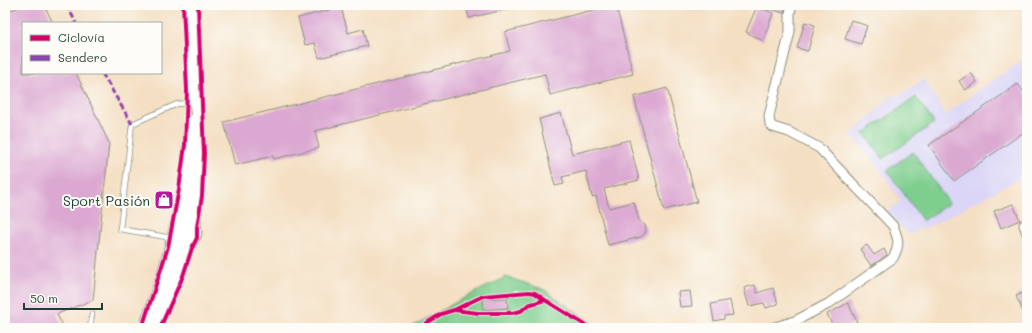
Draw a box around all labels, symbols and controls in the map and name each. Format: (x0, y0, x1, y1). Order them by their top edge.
legend (22, 22, 162, 74)
text: Ciclovía (58, 29, 105, 45)
text: Sendero (58, 49, 107, 65)
shop icon: Sport Pasión (153, 189, 175, 211)
place label: Sport Pasión (63, 191, 150, 210)
scale bar (24, 285, 102, 311)
text: 50 m (30, 290, 58, 306)

